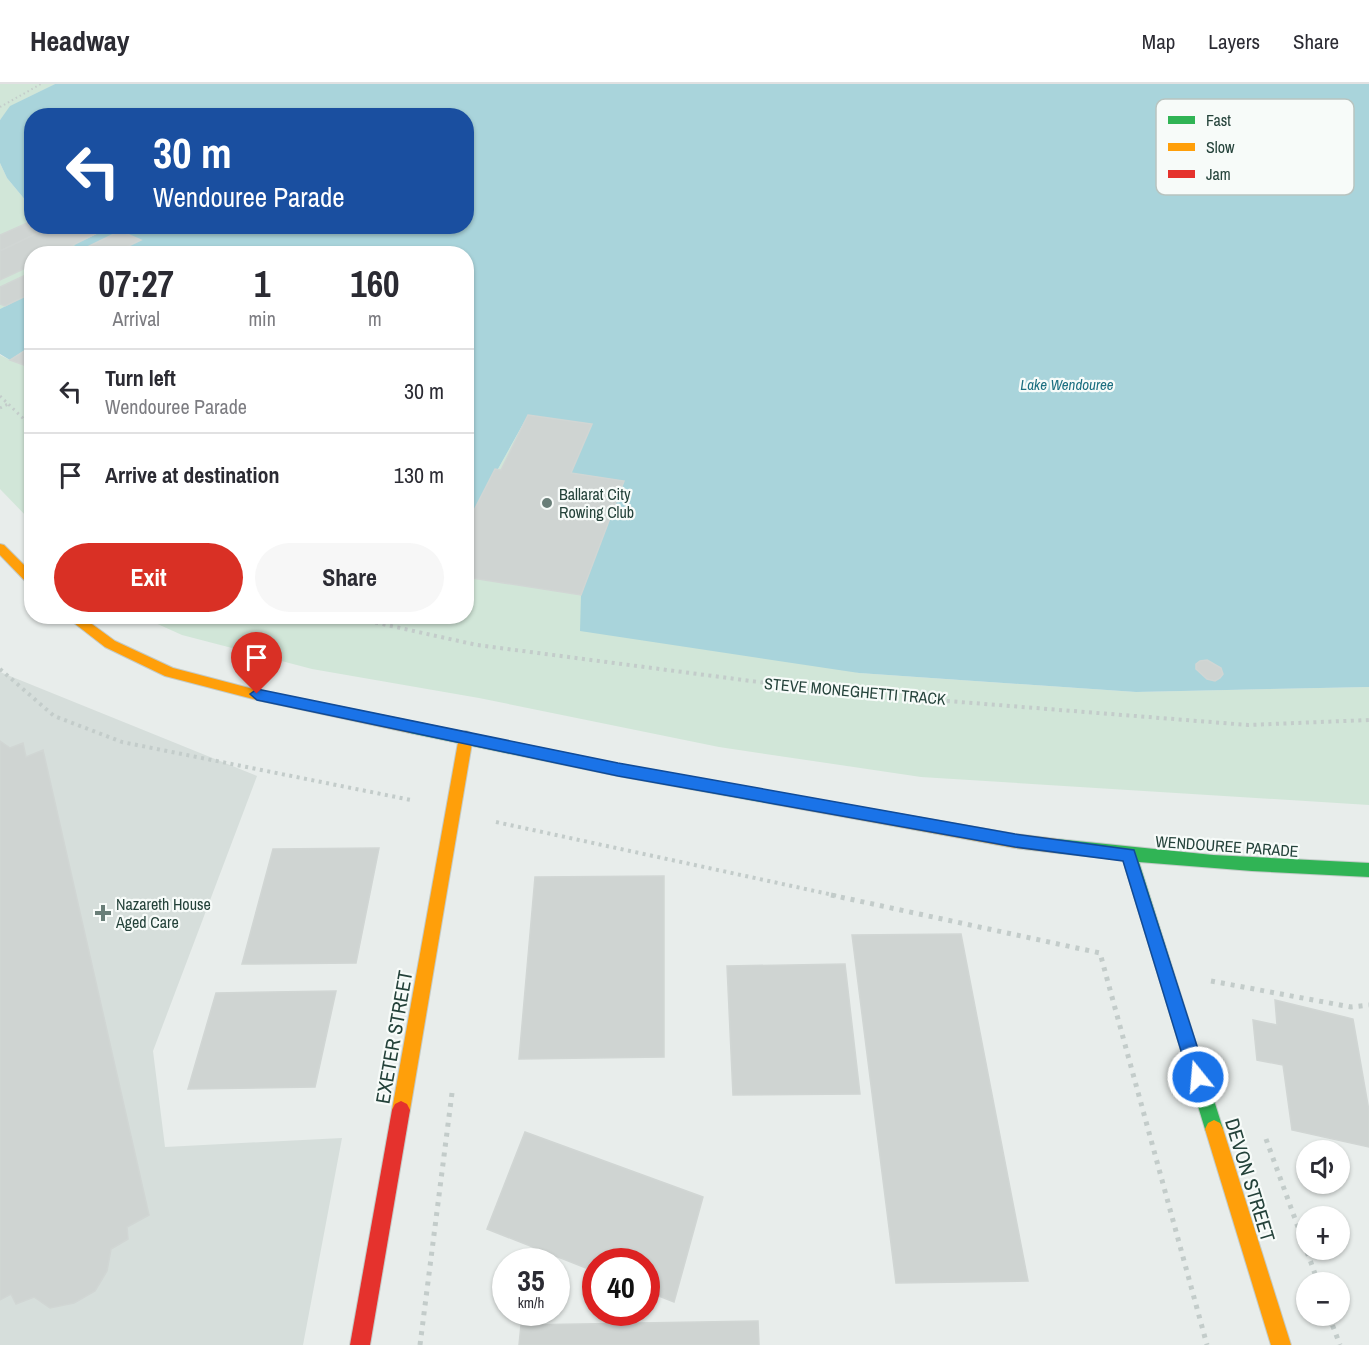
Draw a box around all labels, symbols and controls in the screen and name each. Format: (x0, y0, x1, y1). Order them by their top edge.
text: Headway (30, 22, 130, 60)
text: Map (1142, 27, 1175, 56)
text: Layers (1208, 27, 1260, 56)
text: Share (1293, 27, 1339, 56)
legend (1156, 99, 1354, 195)
text: Fast (1206, 109, 1231, 131)
text: 30 m (153, 125, 232, 181)
icon: left (54, 132, 132, 210)
text: Slow (1206, 136, 1235, 158)
text: Jam (1206, 163, 1231, 185)
text: Wendouree Parade (153, 179, 345, 215)
text: 07:27 (98, 260, 174, 308)
text: 1 (254, 260, 270, 308)
text: 160 (350, 260, 400, 308)
text: Arrival (113, 305, 160, 332)
text: min (248, 305, 276, 332)
text: m (368, 305, 382, 332)
text: Turn left (105, 363, 176, 393)
water label: Lake Wendouree (1020, 374, 1114, 395)
icon: left (54, 375, 87, 408)
text: 30 m (404, 376, 444, 406)
text: Wendouree Parade (105, 393, 247, 420)
icon: arrive (54, 459, 87, 492)
text: Arrive at destination (105, 460, 279, 490)
text: 130 m (394, 460, 444, 490)
place label: Ballarat City Rowing Club (559, 483, 634, 523)
marker: Ballarat City Rowing Club (540, 496, 554, 510)
button: Exit (54, 543, 243, 612)
button: Share (255, 543, 444, 612)
pin (231, 632, 282, 694)
icon: arrive (240, 641, 273, 674)
street label: STEVE MONEGHETTI TRACK (763, 672, 947, 710)
street label: WENDOUREE PARADE (1155, 830, 1299, 862)
place label: Nazareth House Aged Care (115, 893, 211, 933)
marker: Nazareth House Aged Care (94, 904, 112, 922)
street label: EXETER STREET (369, 968, 419, 1106)
position arrow (1166, 1045, 1230, 1109)
street label: DEVON STREET (1219, 1115, 1282, 1245)
map controls (1296, 1140, 1350, 1326)
button: sound (1296, 1140, 1350, 1194)
button: + (1296, 1206, 1350, 1260)
speed limit sign: 40 (582, 1248, 660, 1326)
text: 35 (517, 1260, 545, 1300)
button: − (1296, 1272, 1350, 1326)
text: km/h (518, 1292, 544, 1313)

